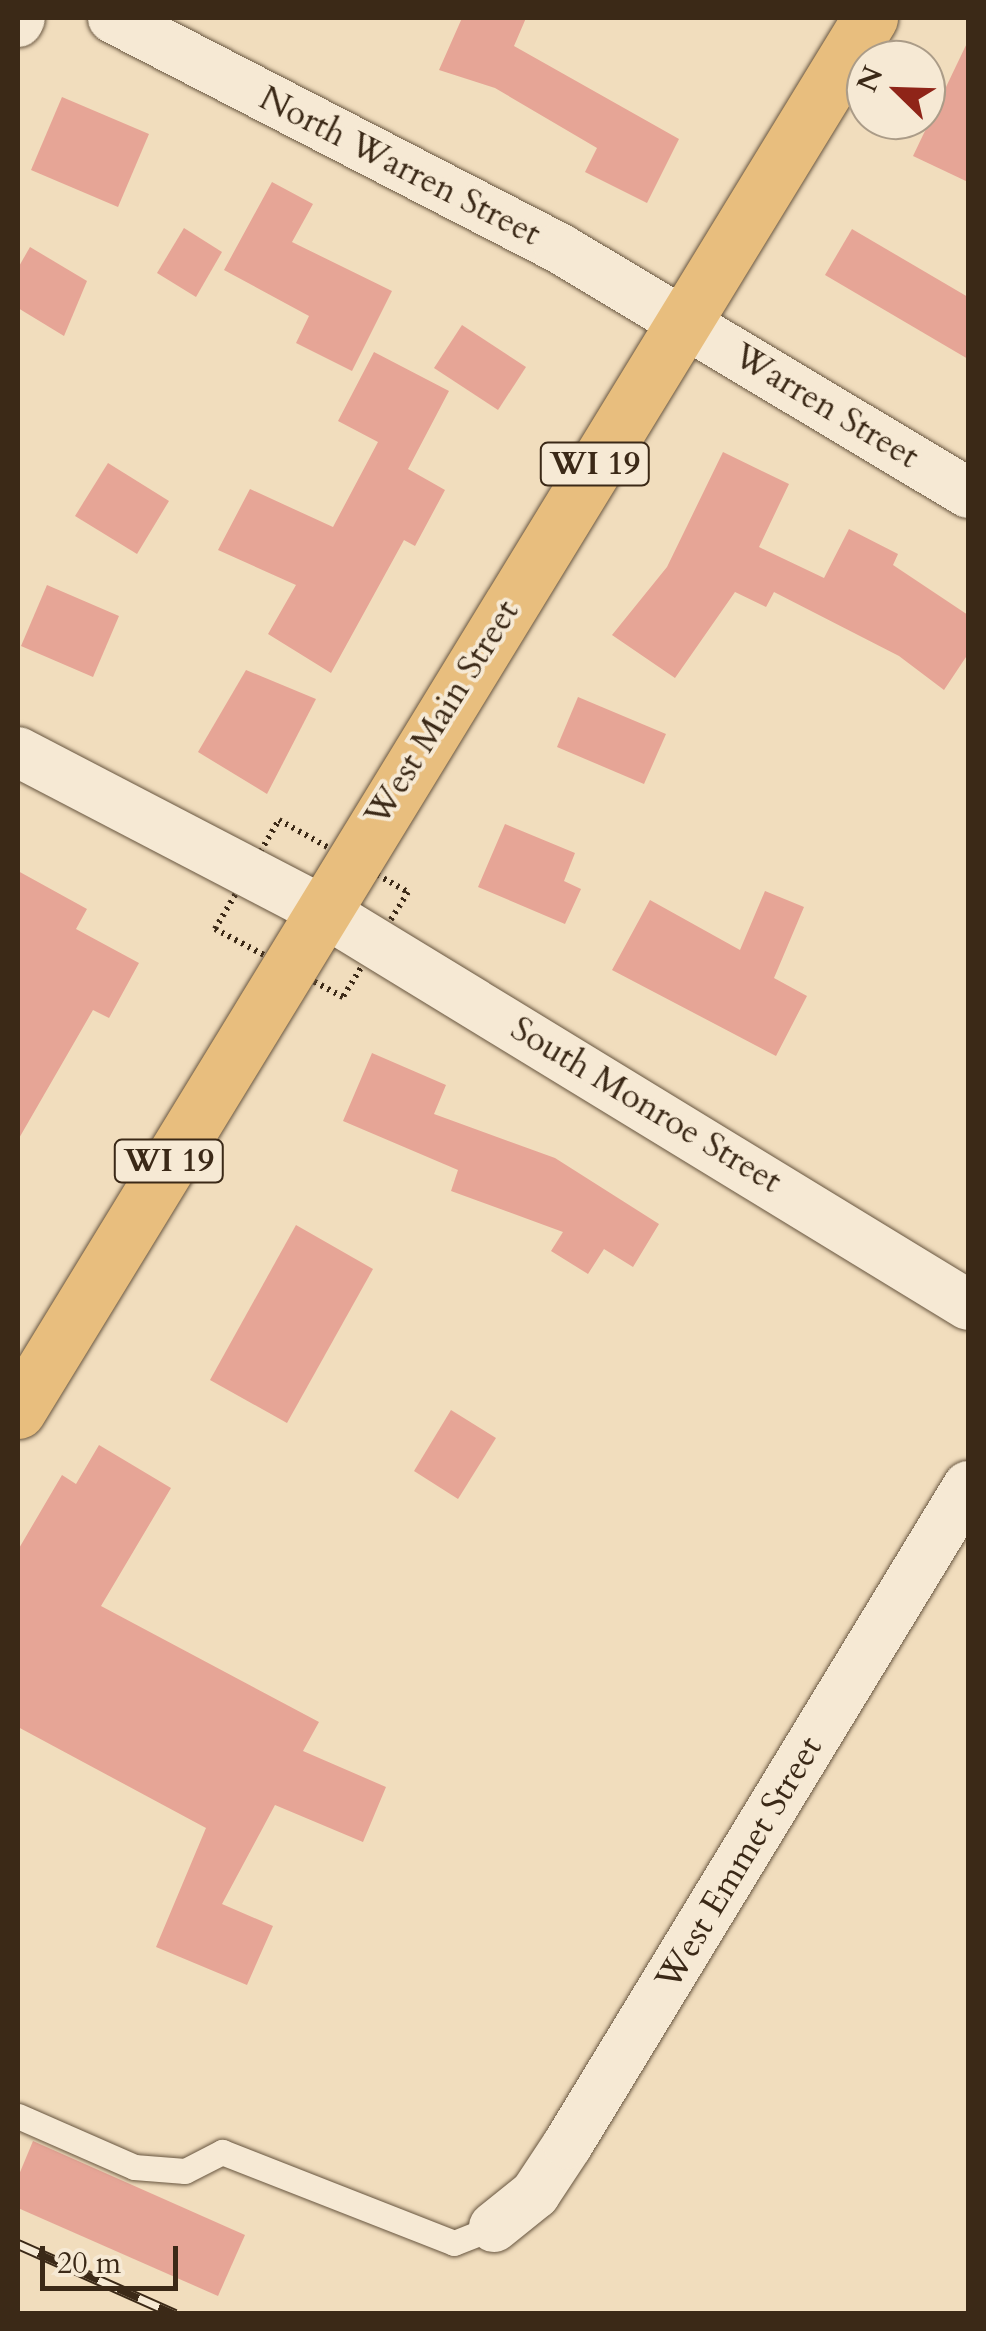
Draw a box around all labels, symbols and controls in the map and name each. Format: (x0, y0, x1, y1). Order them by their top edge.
north arrow (846, 40, 946, 140)
text: N (848, 60, 892, 98)
street label: North Warren Street (252, 77, 548, 255)
street label: Warren Street (726, 334, 926, 478)
road number: WI 19 (538, 437, 652, 491)
street label: West Main Street (356, 592, 528, 834)
street label: South Monroe Street (503, 1008, 789, 1202)
road number: WI 19 (111, 1134, 226, 1188)
street label: West Emmet Street (647, 1729, 831, 1997)
scale bar (45, 2226, 182, 2288)
text: 20 m (57, 2243, 121, 2284)

